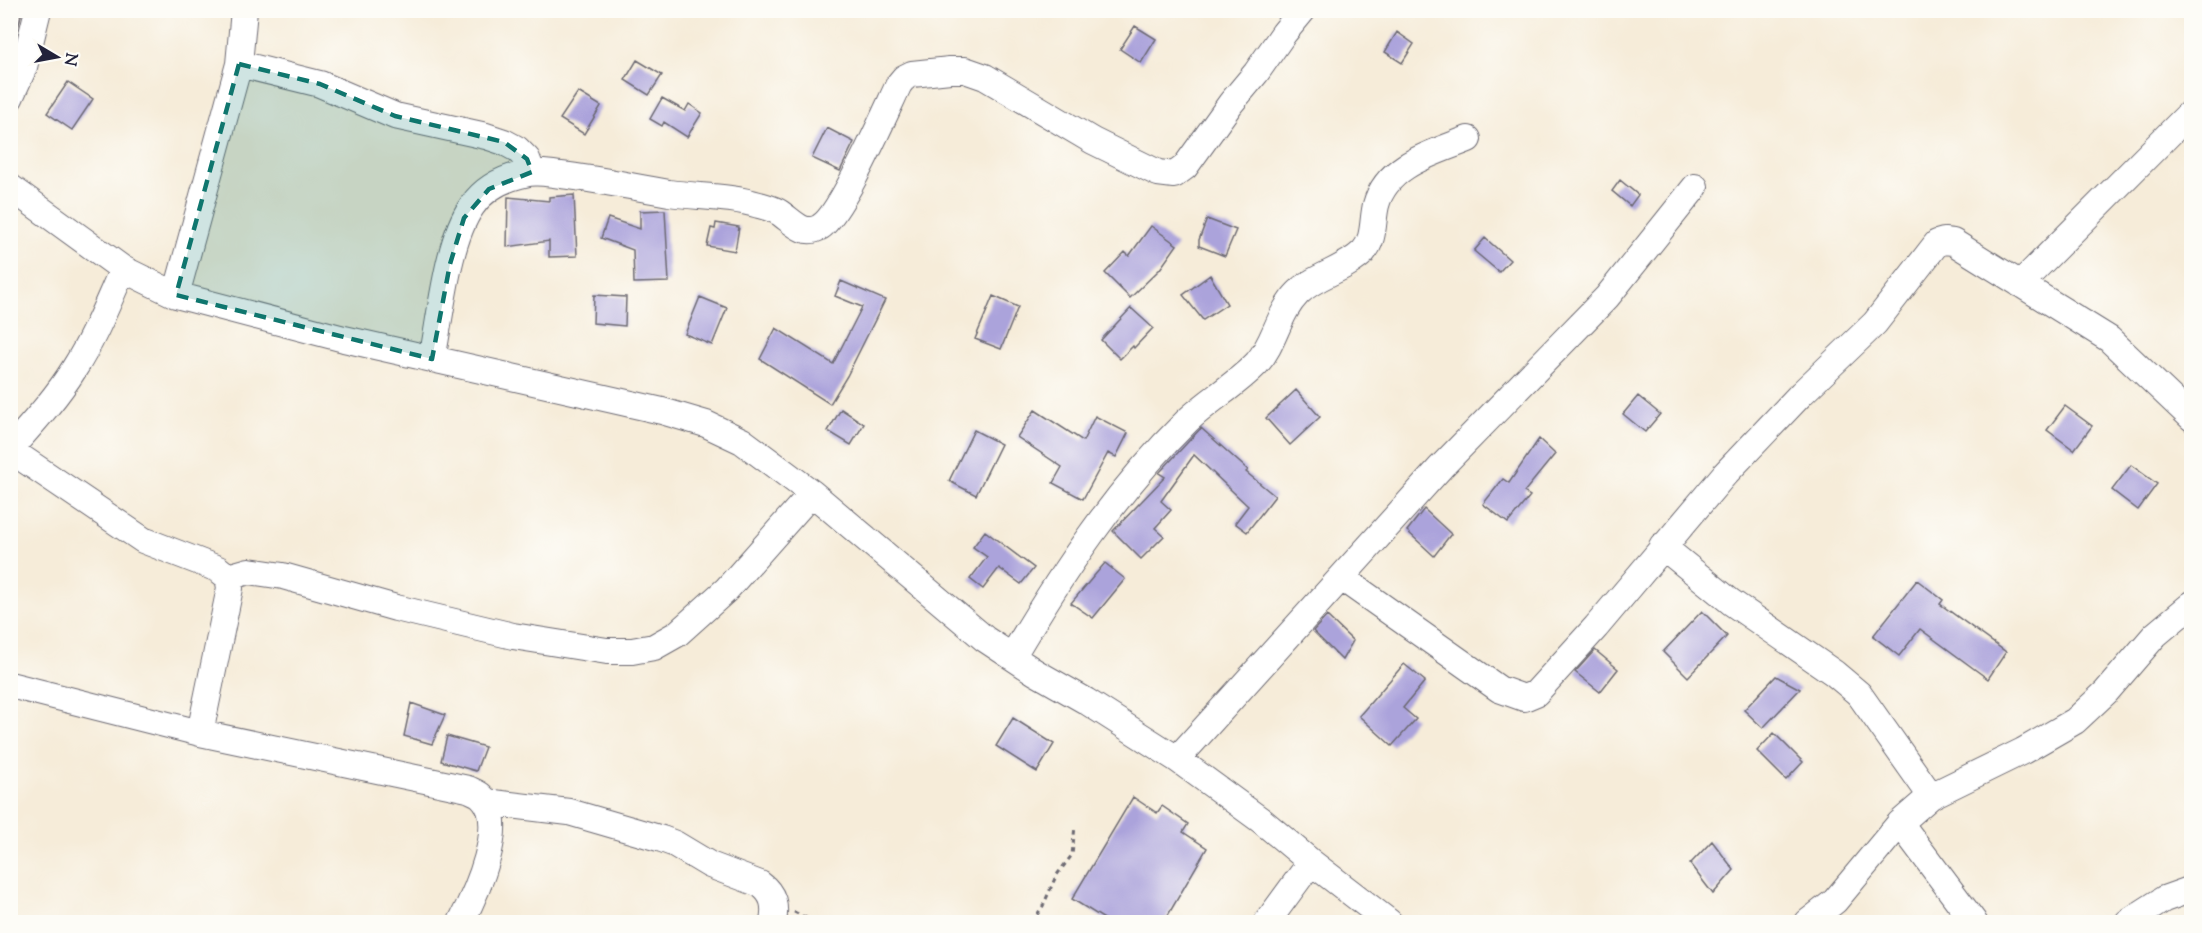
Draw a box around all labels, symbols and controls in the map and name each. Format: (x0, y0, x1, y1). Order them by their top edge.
north arrow (27, 27, 87, 87)
text: N (57, 51, 82, 68)

